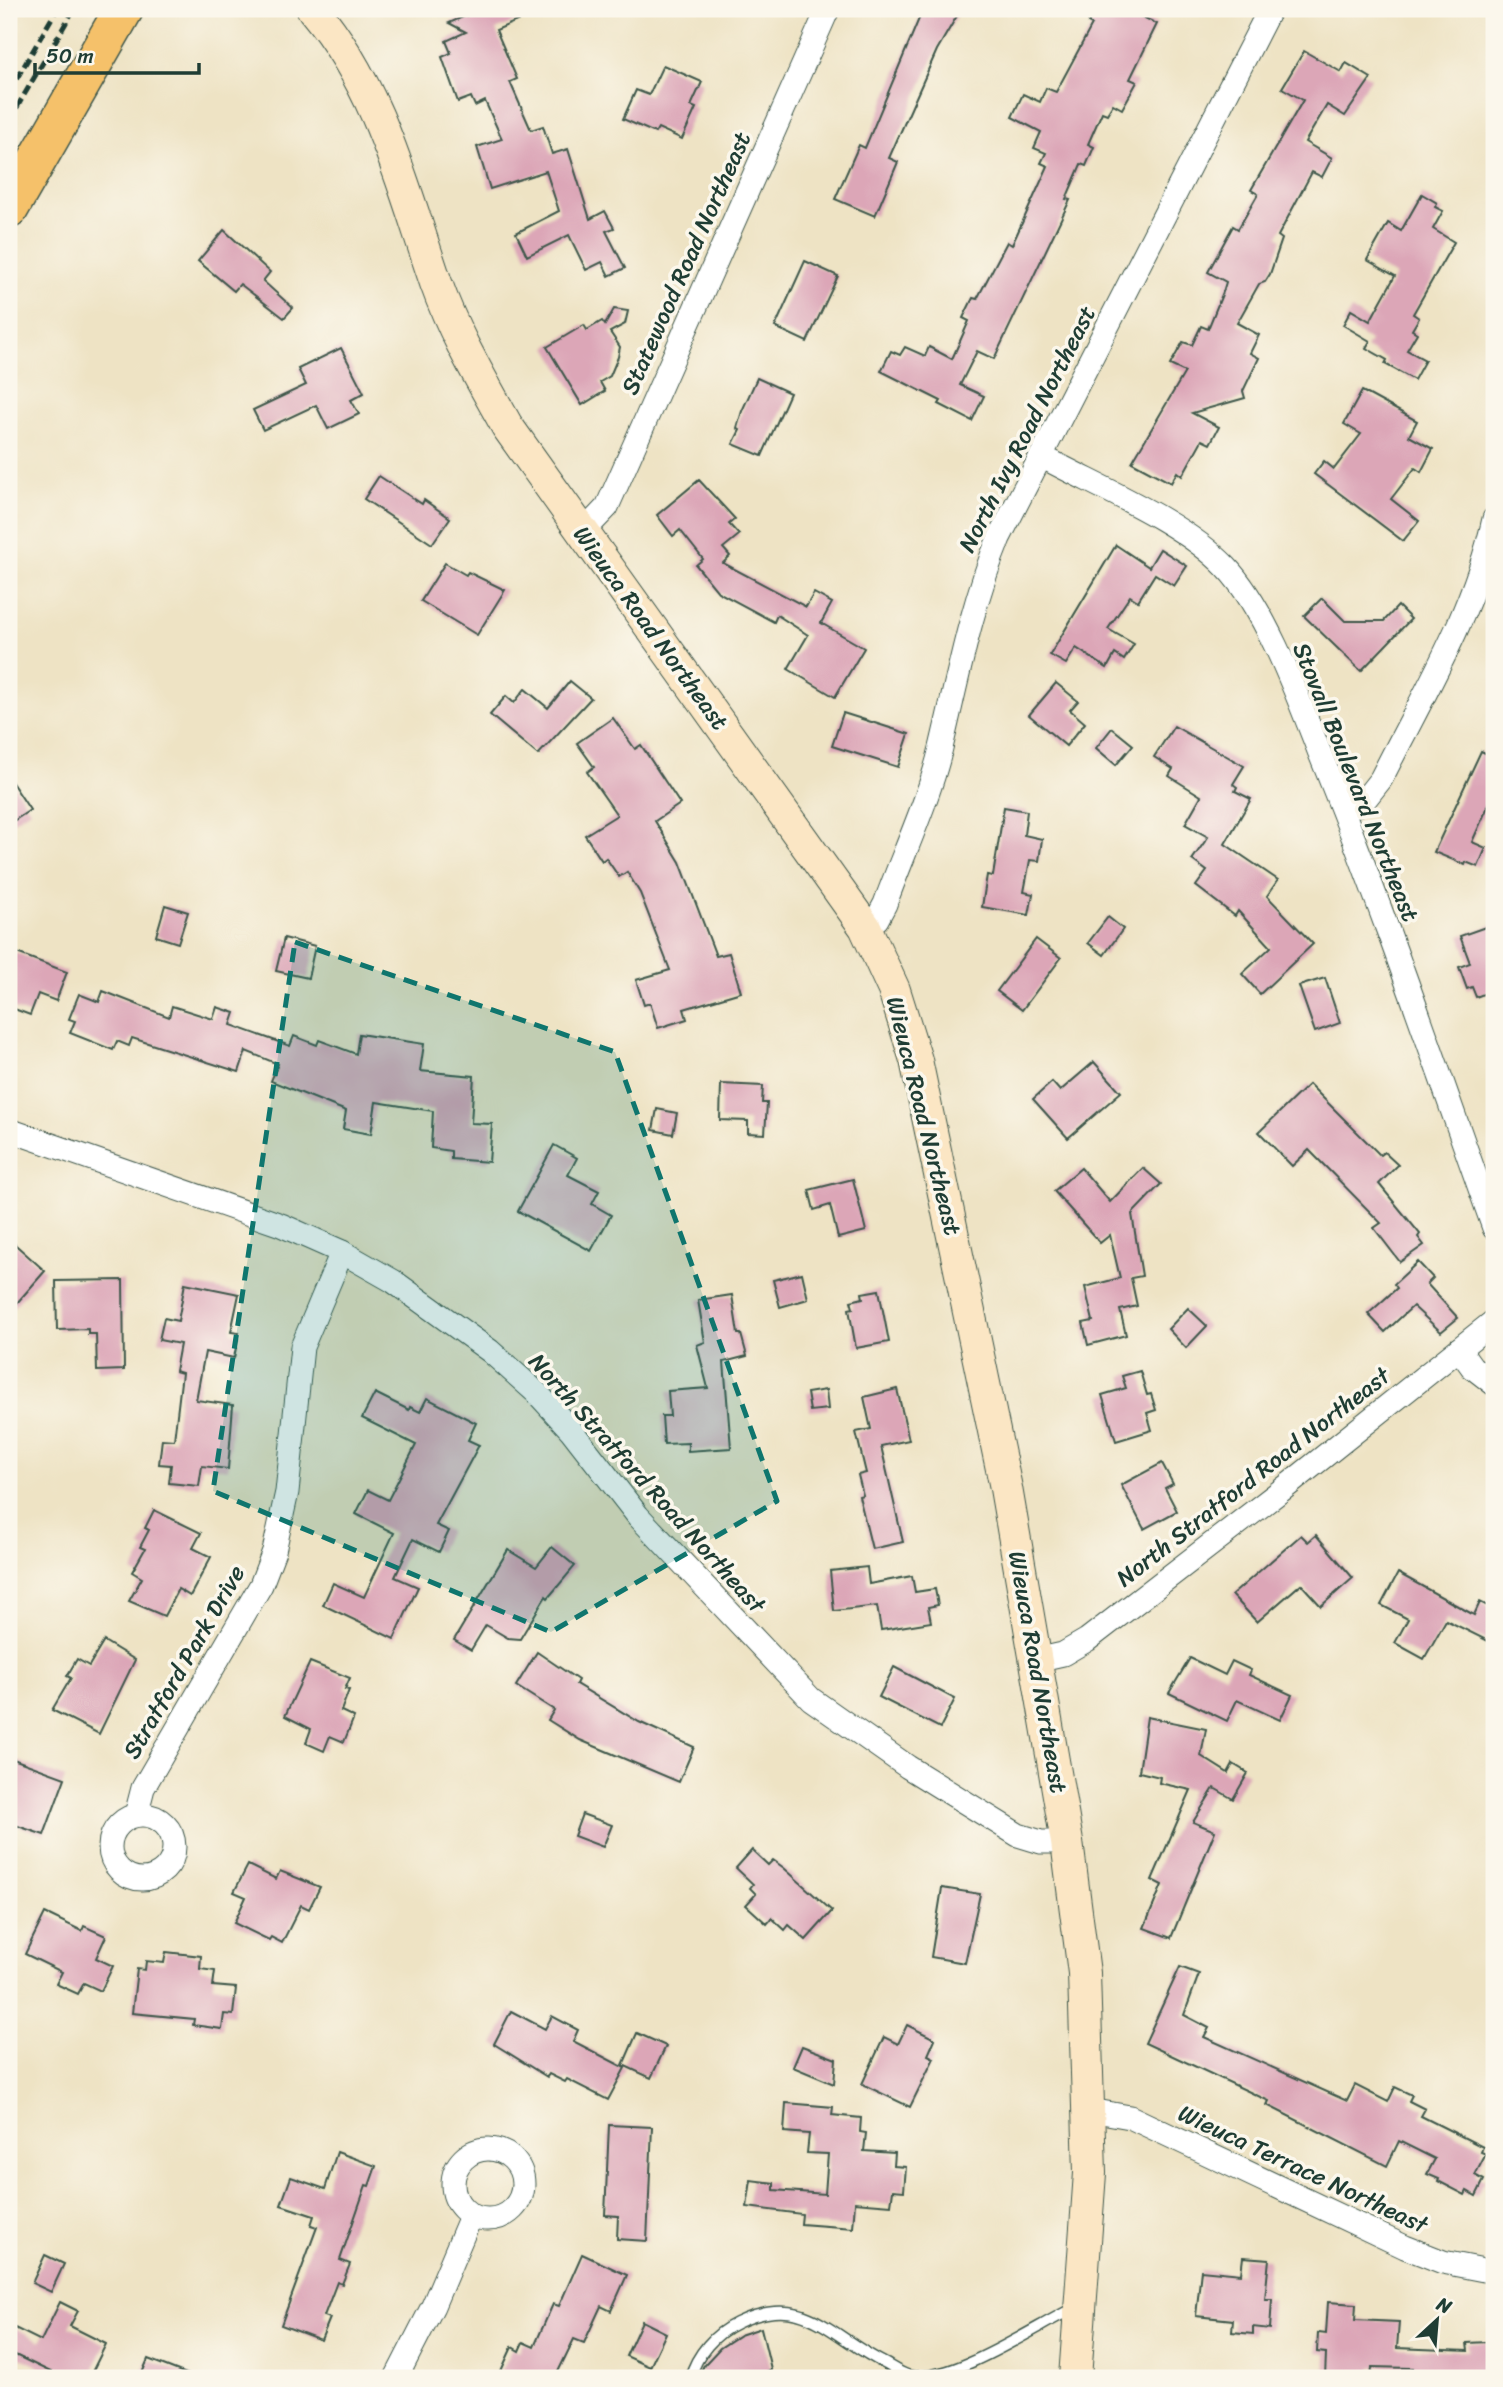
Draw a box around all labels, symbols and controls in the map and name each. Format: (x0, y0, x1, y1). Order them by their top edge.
scale bar (35, 32, 200, 76)
text: 50 m (46, 37, 94, 75)
street label: Statewood Road Northeast (609, 125, 763, 401)
street label: North Ivy Road Northeast (946, 298, 1108, 560)
street label: Wieuca Road Northeast (562, 517, 740, 739)
street label: Stovall Boulevard Northeast (1281, 636, 1431, 928)
street label: Wieuca Road Northeast (874, 992, 974, 1240)
street label: North Stratford Road Northeast (518, 1343, 777, 1624)
street label: North Stratford Road Northeast (1106, 1355, 1401, 1598)
street label: Wieuca Road Northeast (996, 1548, 1080, 1796)
street label: Stratford Park Drive (111, 1557, 257, 1767)
street label: Wieuca Terrace Northeast (1171, 2093, 1436, 2246)
north arrow (1402, 2286, 1472, 2356)
text: N (1430, 2287, 1458, 2323)

